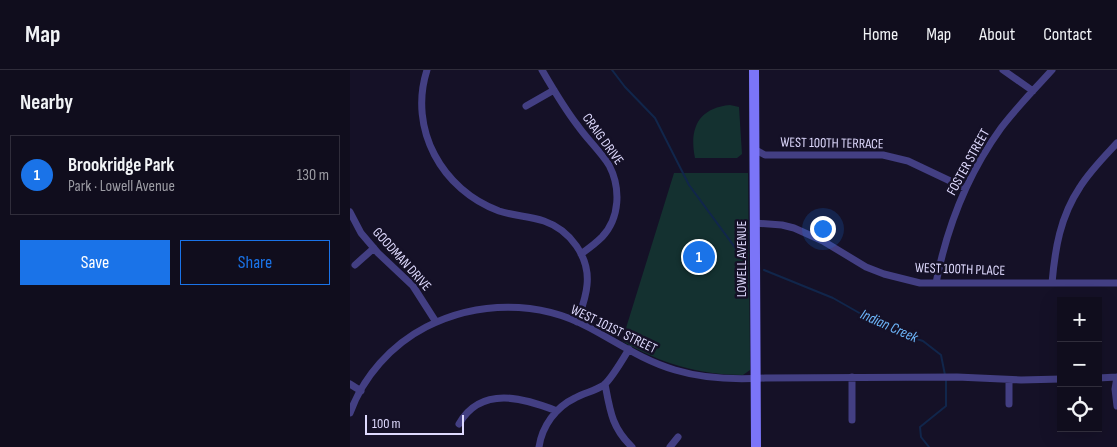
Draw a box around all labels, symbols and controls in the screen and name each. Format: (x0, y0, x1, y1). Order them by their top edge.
text: Map (25, 20, 60, 49)
text: Home (863, 24, 898, 45)
text: Map (926, 24, 951, 45)
text: About (979, 24, 1015, 45)
text: Contact (1043, 24, 1092, 45)
text: Nearby (20, 90, 73, 115)
street label: CRAIG DRIVE (579, 110, 627, 168)
street label: FOSTER STREET (943, 125, 993, 198)
street label: WEST 100TH TERRACE (780, 134, 884, 152)
text: Brookridge Park (68, 154, 174, 177)
text: 1 (34, 166, 40, 185)
text: 130 m (297, 166, 329, 185)
text: Park · Lowell Avenue (68, 177, 175, 196)
your location (810, 216, 836, 242)
street label: LOWELL AVENUE (733, 220, 750, 297)
street label: GOODMAN DRIVE (369, 224, 435, 294)
pin: 1 (683, 238, 715, 276)
button: Save (20, 240, 170, 285)
button: Share (180, 240, 330, 285)
street label: WEST 100TH PLACE (915, 259, 1006, 279)
map controls (1057, 297, 1102, 432)
button: + (1057, 297, 1102, 342)
street label: WEST 101ST STREET (568, 301, 660, 357)
water label: Indian Creek (857, 305, 921, 347)
button: − (1057, 342, 1102, 387)
button: locate (1057, 387, 1102, 432)
scale bar (365, 412, 464, 435)
text: 100 m (372, 415, 401, 432)

